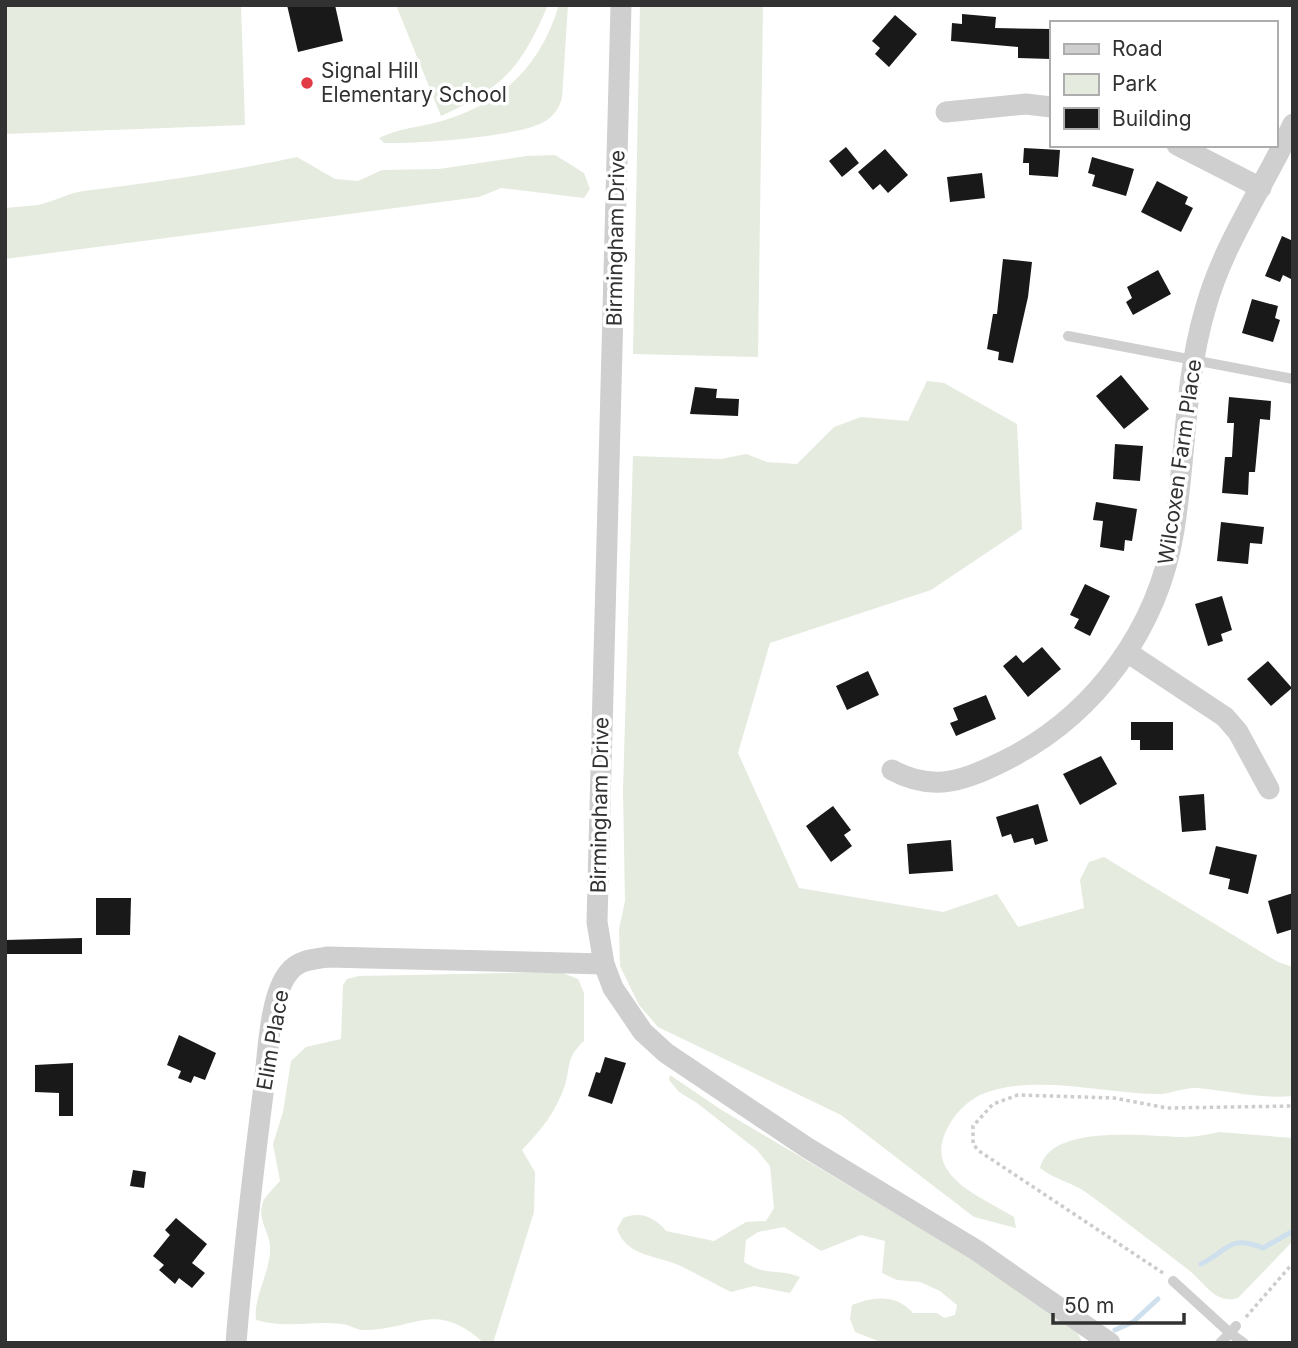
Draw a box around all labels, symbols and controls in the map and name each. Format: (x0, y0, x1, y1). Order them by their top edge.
legend (1050, 21, 1277, 147)
text: Road (1112, 36, 1163, 61)
place label: Signal Hill Elementary School (321, 58, 507, 107)
text: Park (1112, 71, 1157, 96)
marker: Signal Hill Elementary School (299, 75, 315, 91)
text: Building (1112, 106, 1192, 131)
street label: Birmingham Drive (601, 150, 630, 326)
street label: Wilcoxen Farm Place (1153, 358, 1206, 566)
street label: Birmingham Drive (585, 717, 614, 893)
street label: Elim Place (251, 988, 294, 1092)
scale bar (1053, 1282, 1184, 1326)
text: 50 m (1064, 1293, 1114, 1318)

